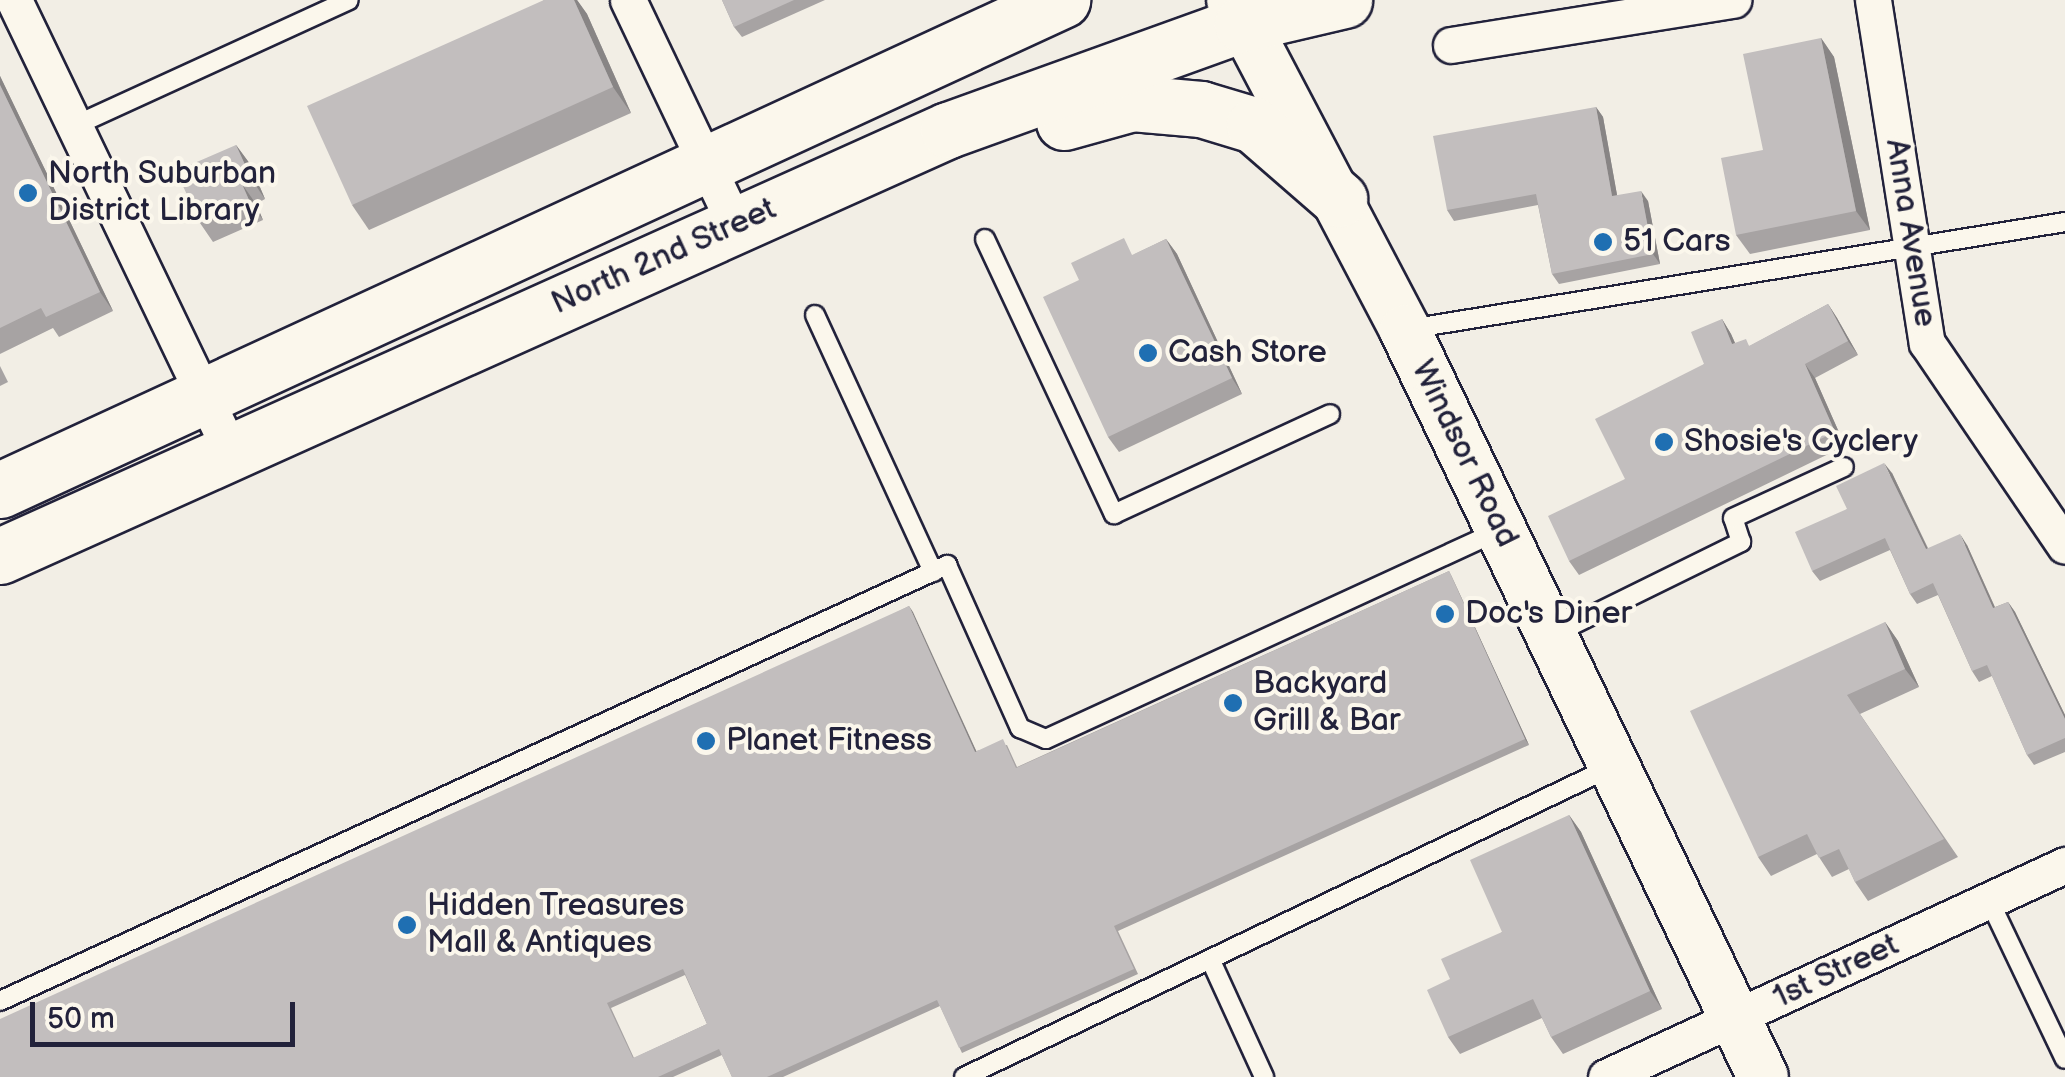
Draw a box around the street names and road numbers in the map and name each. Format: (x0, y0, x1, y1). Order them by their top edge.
street label: Anna Avenue (1876, 136, 1944, 330)
street label: North 2nd Street (546, 190, 782, 324)
street label: Windsor Road (1402, 354, 1526, 554)
street label: 1st Street (1767, 926, 1905, 1018)

